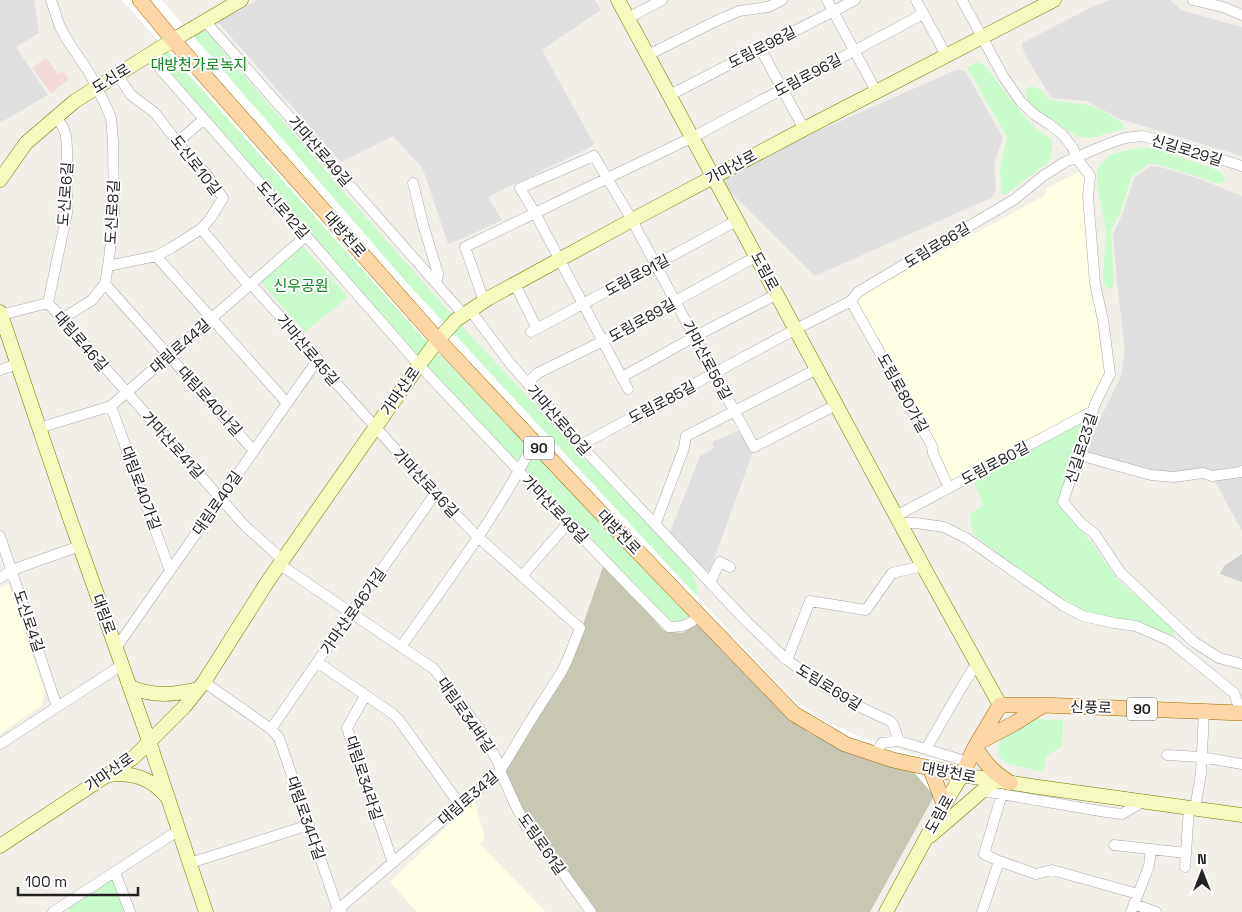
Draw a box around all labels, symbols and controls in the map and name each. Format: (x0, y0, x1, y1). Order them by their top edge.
street label: 도림로98길 (725, 22, 799, 72)
street label: 도림로96길 (771, 49, 845, 101)
park label: 대방천가로녹지 (151, 55, 247, 74)
street label: 도신로 (88, 59, 134, 97)
street label: 가마산로49길 (284, 112, 356, 190)
street label: 신길로29길 (1149, 130, 1225, 170)
street label: 도신로10길 (167, 131, 225, 199)
street label: 가마산로 (702, 146, 760, 188)
street label: 도신로6길 (53, 161, 77, 227)
street label: 도신로12길 (253, 177, 313, 243)
street label: 도신로8길 (101, 179, 123, 245)
street label: 대방천로 (320, 207, 370, 261)
street label: 도림로86길 (901, 218, 973, 272)
street label: 도림로 (747, 248, 783, 294)
street label: 도림로91길 (601, 250, 673, 300)
park label: 신우공원 (273, 276, 329, 295)
street label: 도림로89길 (605, 294, 679, 346)
street label: 대림로46길 (50, 307, 112, 375)
street label: 가마산로45길 (273, 310, 343, 390)
street label: 대림로44길 (146, 315, 214, 377)
street label: 가마산로56길 (678, 317, 736, 403)
street label: 도림로80가길 (873, 350, 933, 436)
street label: 대림로40나길 (173, 362, 247, 440)
street label: 가마산로 (376, 363, 424, 419)
street label: 도림로85길 (625, 376, 699, 428)
street label: 가마산로50길 (523, 381, 595, 459)
street label: 가마산로41길 (138, 407, 208, 483)
street label: 신길로23길 (1061, 410, 1101, 486)
road number: 90 (524, 436, 554, 459)
street label: 도림로80길 (958, 437, 1032, 489)
street label: 대림로40가길 (117, 443, 165, 533)
street label: 가마산로46길 (389, 445, 463, 521)
street label: 대림로40길 (188, 467, 246, 539)
street label: 가마산로48길 (518, 471, 592, 547)
street label: 대방천로 (593, 506, 645, 558)
street label: 가마산로46가길 (316, 564, 390, 658)
street label: 도신로4길 (10, 587, 48, 655)
street label: 대림로 (88, 591, 120, 637)
street label: 도림로69길 (793, 659, 865, 715)
street label: 대림로34바길 (433, 674, 499, 756)
street label: 신풍로 (1070, 697, 1112, 717)
road number: 90 (1127, 698, 1157, 721)
street label: 대림로34라길 (341, 733, 387, 823)
street label: 가마산로 (81, 748, 137, 796)
street label: 대방천로 (920, 757, 978, 787)
street label: 대림로34길 (434, 767, 502, 829)
street label: 대림로34다길 (283, 774, 329, 862)
street label: 도림로 (921, 791, 957, 837)
street label: 도림로61길 (514, 810, 570, 878)
north arrow (1177, 847, 1227, 897)
text: N (1197, 850, 1207, 868)
scale bar (18, 864, 138, 896)
text: 100 m (25, 872, 67, 891)

